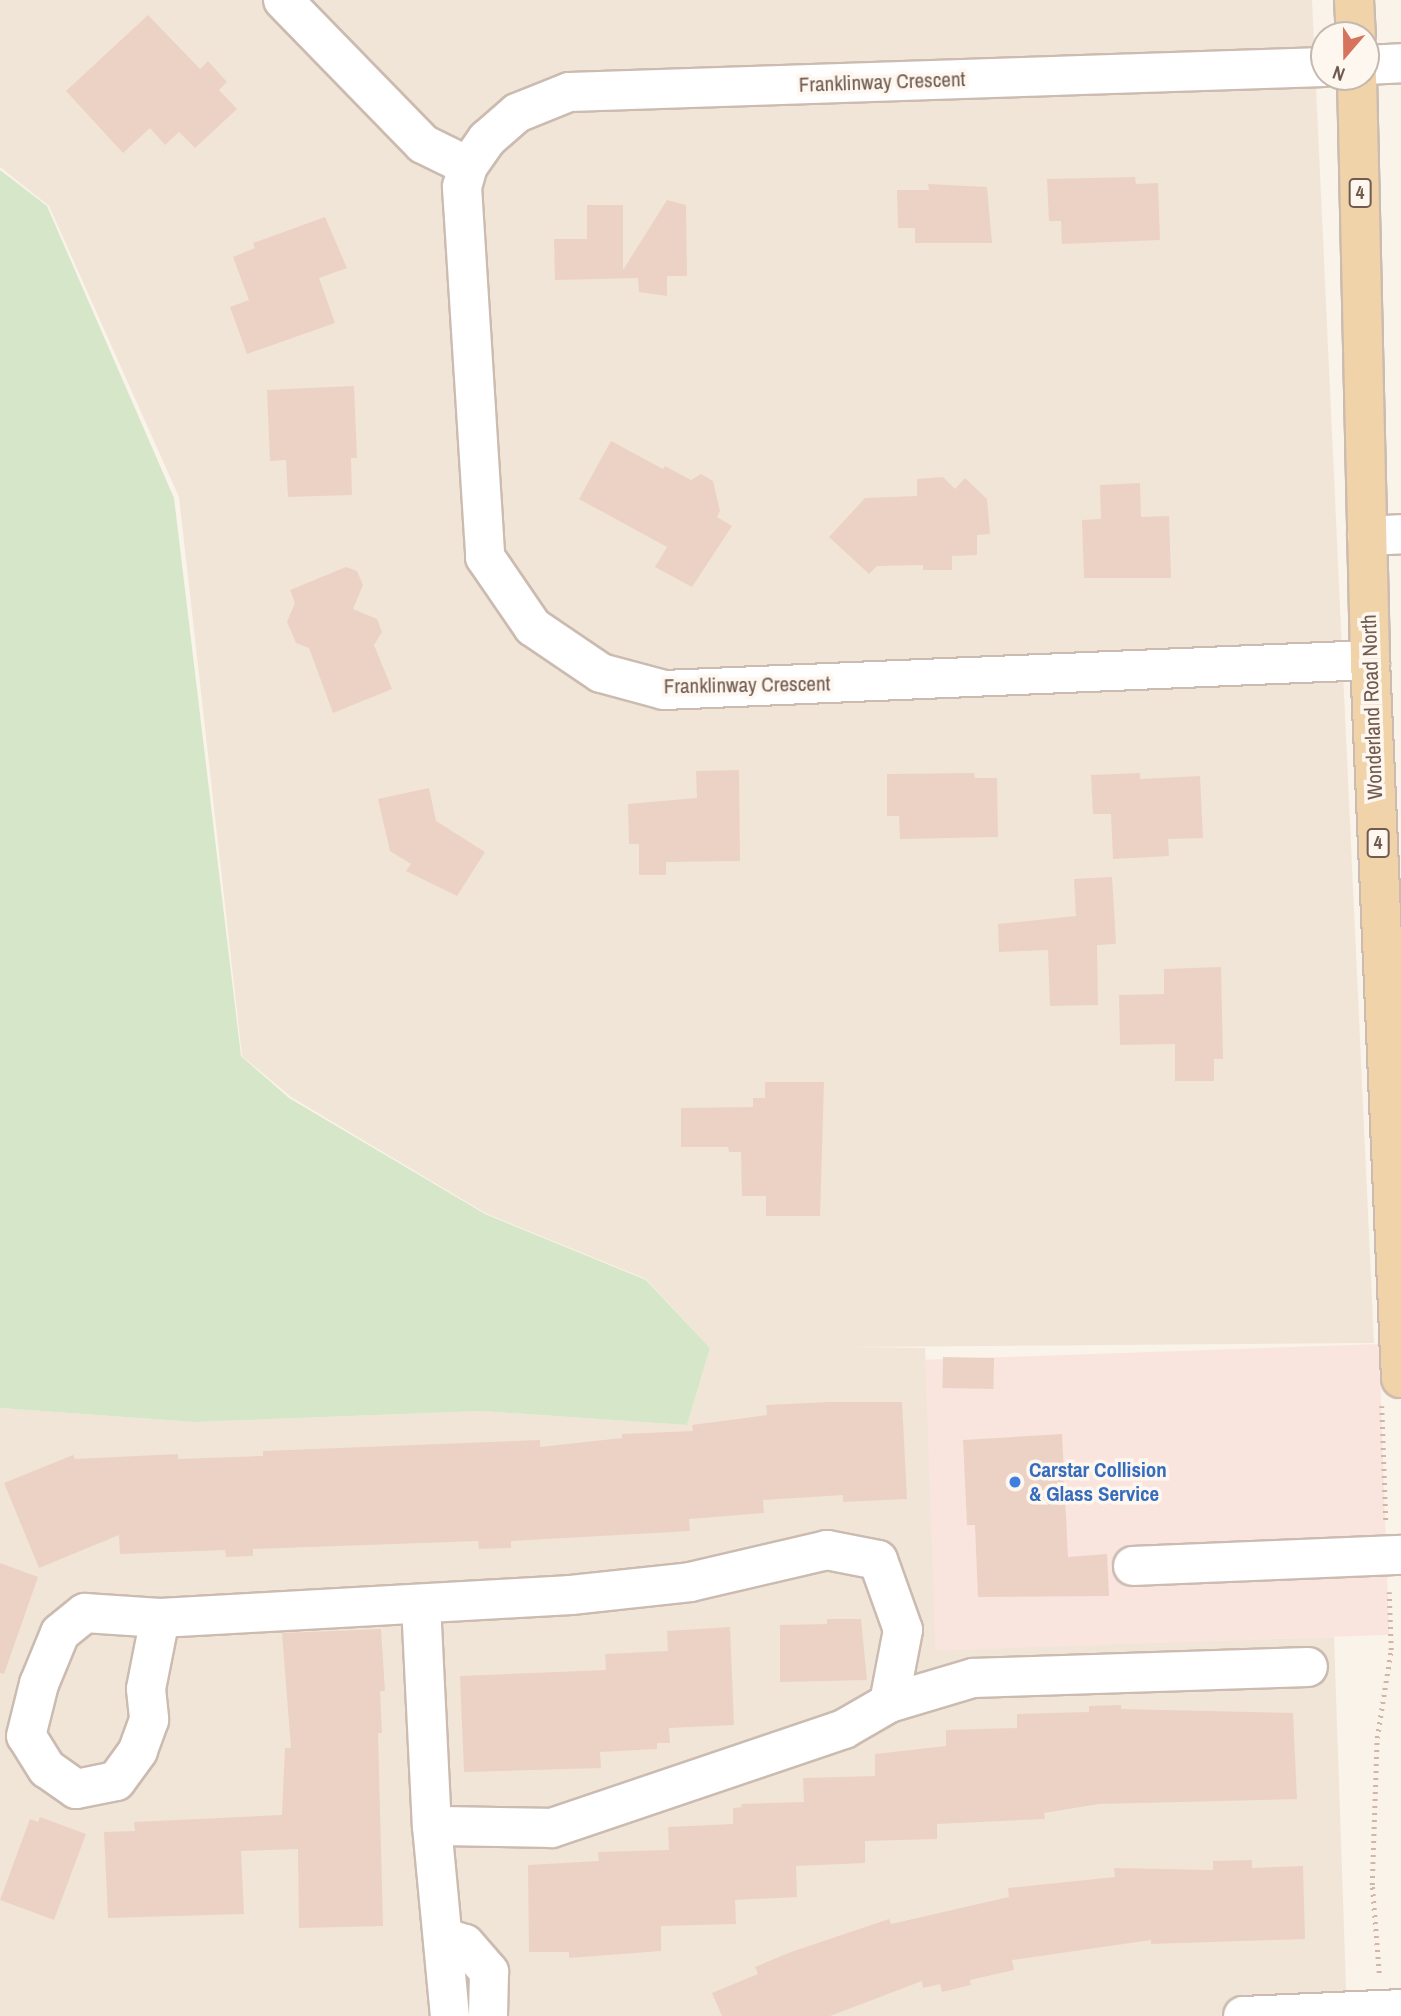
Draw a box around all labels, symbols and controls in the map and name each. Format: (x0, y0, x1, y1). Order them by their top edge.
north arrow (1310, 21, 1380, 91)
text: N (1329, 60, 1348, 88)
street label: Franklinway Crescent (798, 67, 966, 97)
road number: 4 (1348, 178, 1372, 209)
street label: Wonderland Road North (1356, 614, 1388, 800)
street label: Franklinway Crescent (664, 671, 830, 699)
road number: 4 (1366, 828, 1390, 858)
place label: Carstar Collision & Glass Service (1029, 1457, 1167, 1507)
marker: Carstar Collision & Glass Service (1007, 1474, 1023, 1490)

